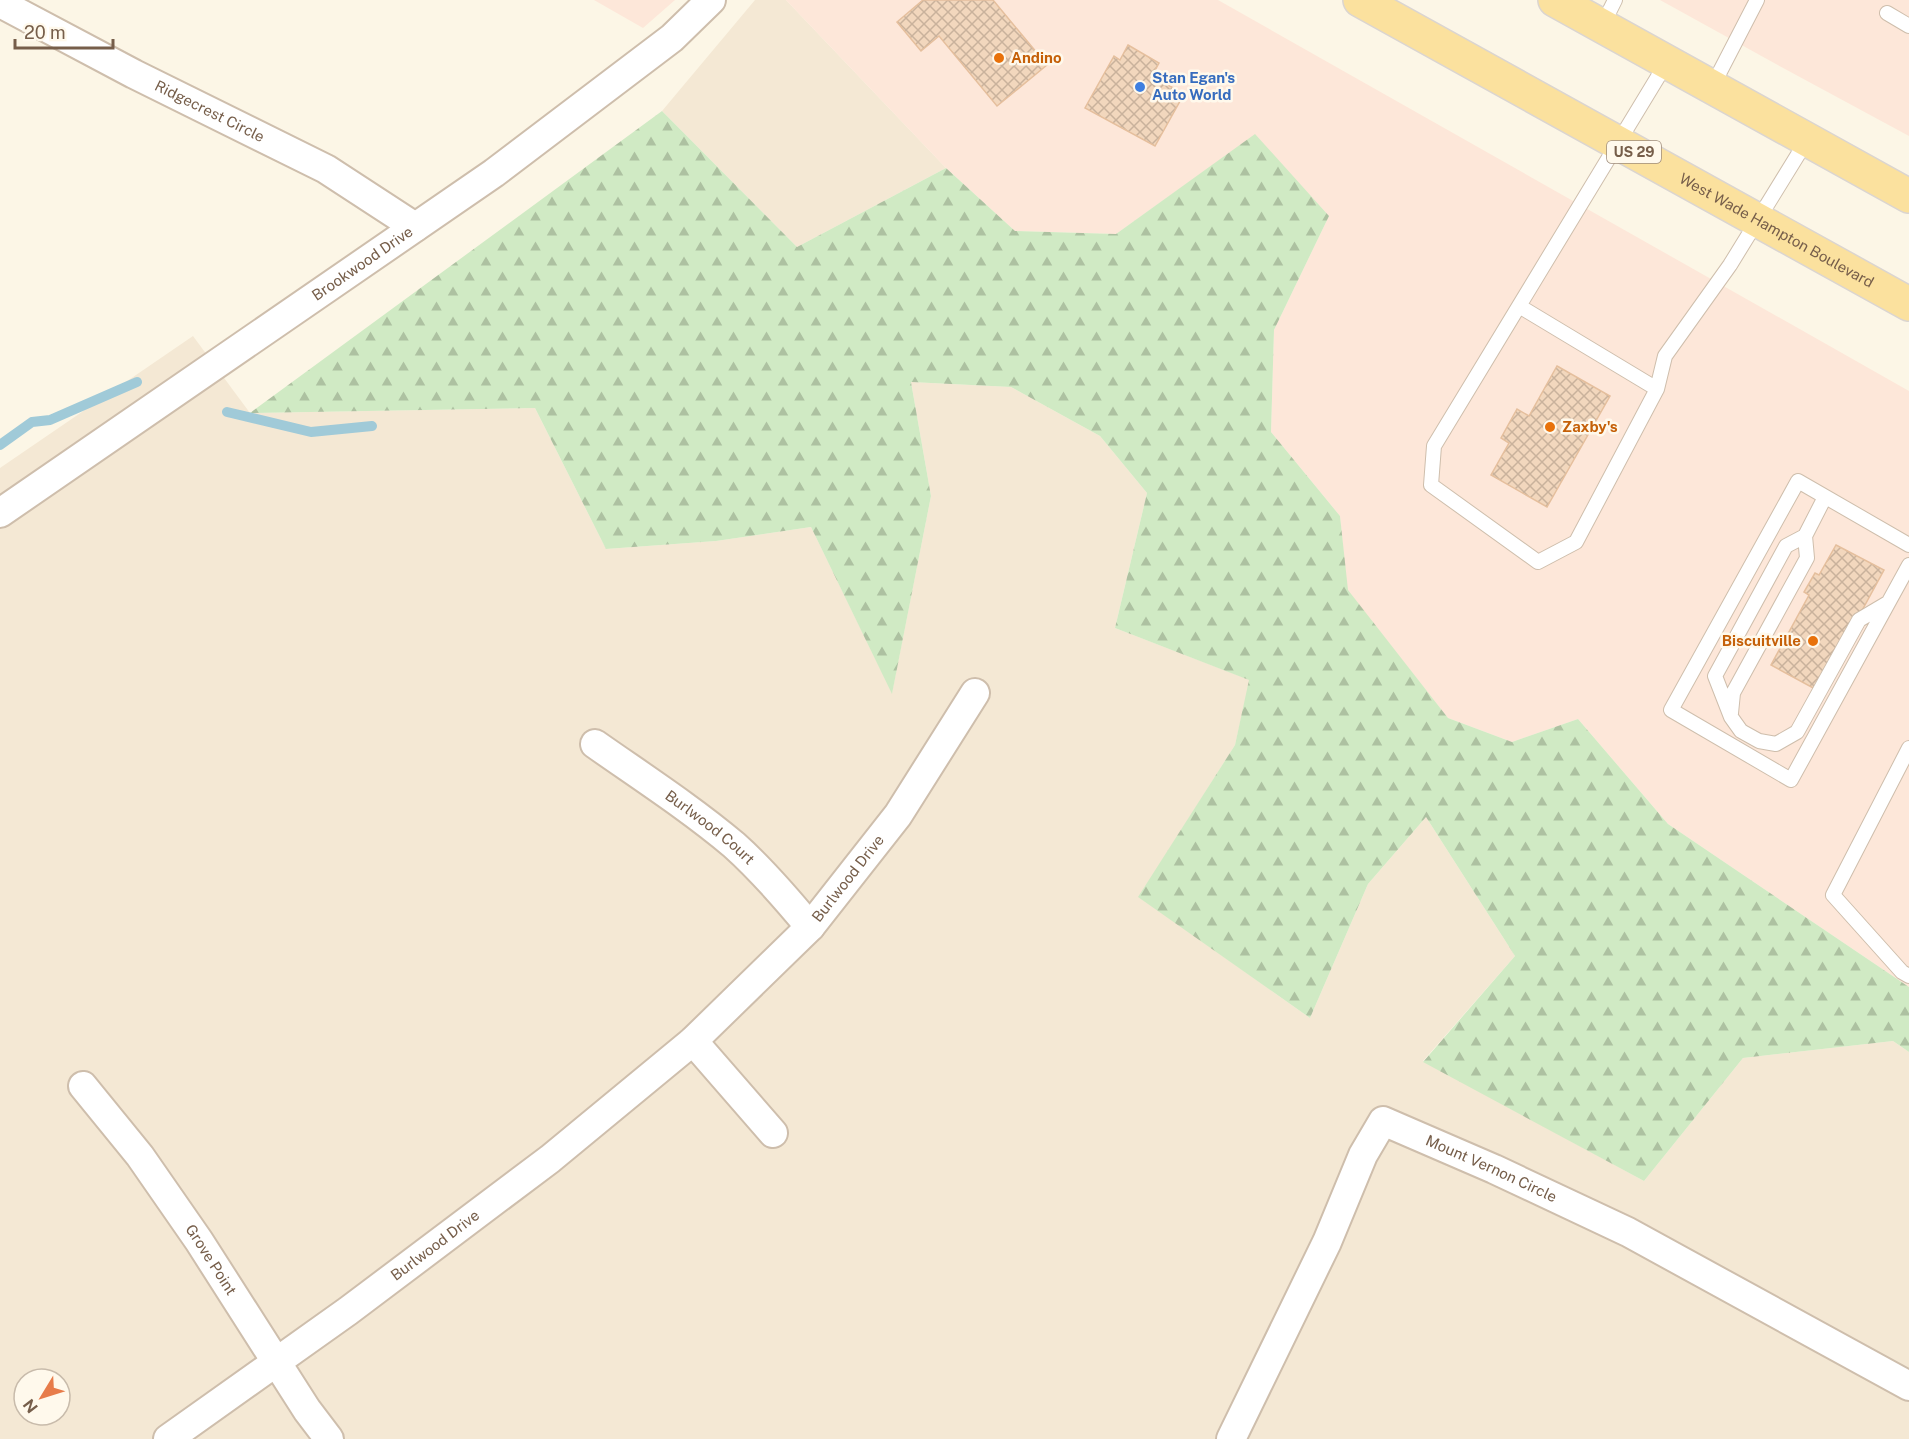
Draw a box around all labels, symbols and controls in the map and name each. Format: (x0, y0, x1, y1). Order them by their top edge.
scale bar (15, 12, 112, 50)
text: 20 m (24, 22, 66, 43)
place label: Andino (1011, 49, 1062, 66)
marker: Andino (992, 51, 1006, 65)
place label: Stan Egan's Auto World (1152, 69, 1235, 103)
street label: Ridgecrest Circle (152, 77, 267, 145)
marker: Stan Egan's Auto World (1133, 80, 1147, 94)
road number: US 29 (1607, 141, 1661, 163)
street label: West Wade Hampton Boulevard (1676, 169, 1877, 291)
street label: Brookwood Drive (309, 223, 416, 304)
place label: Zaxby's (1562, 418, 1618, 435)
marker: Zaxby's (1543, 420, 1557, 434)
place label: Biscuitville (1722, 632, 1801, 649)
marker: Biscuitville (1806, 634, 1820, 648)
street label: Burlwood Court (662, 786, 758, 868)
street label: Burlwood Drive (808, 831, 887, 925)
street label: Mount Vernon Circle (1423, 1132, 1560, 1205)
street label: Burlwood Drive (387, 1206, 482, 1284)
street label: Grove Point (182, 1221, 240, 1298)
north arrow (12, 1367, 72, 1427)
text: N (19, 1395, 42, 1417)

